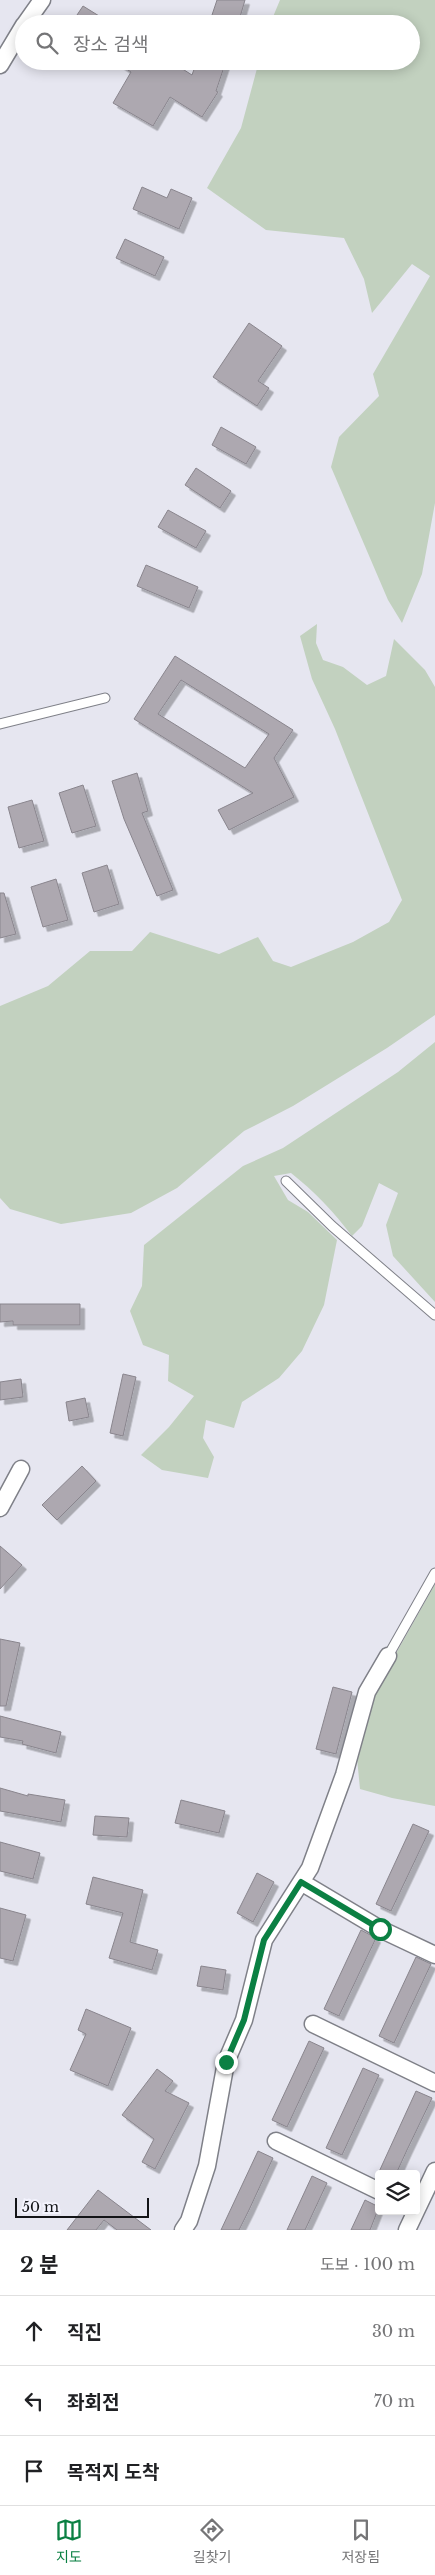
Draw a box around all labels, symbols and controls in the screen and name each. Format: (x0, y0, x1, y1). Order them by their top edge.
search box (15, 15, 420, 70)
icon: search (33, 29, 61, 57)
text: 장소 검색 (73, 33, 148, 56)
route start (369, 1918, 392, 1941)
route end (215, 2051, 238, 2074)
map controls (375, 2170, 420, 2215)
button: layers (375, 2170, 420, 2215)
scale bar (15, 2195, 149, 2218)
text: 50 m (22, 2198, 59, 2216)
text: 2 분 (20, 2252, 59, 2278)
text: 도보 · 100 m (320, 2254, 415, 2274)
icon: ahead (20, 2317, 48, 2345)
text: 직진 (67, 2321, 102, 2344)
text: 30 m (372, 2321, 415, 2341)
icon: left (20, 2387, 48, 2415)
text: 좌회전 (67, 2391, 119, 2414)
text: 70 m (374, 2391, 415, 2411)
icon: arrive (20, 2457, 48, 2485)
text: 목적지 도착 (67, 2461, 159, 2484)
tab: 지도 (55, 2516, 83, 2566)
tab: 길찾기 (193, 2516, 232, 2566)
tab: 저장됨 (341, 2516, 380, 2566)

